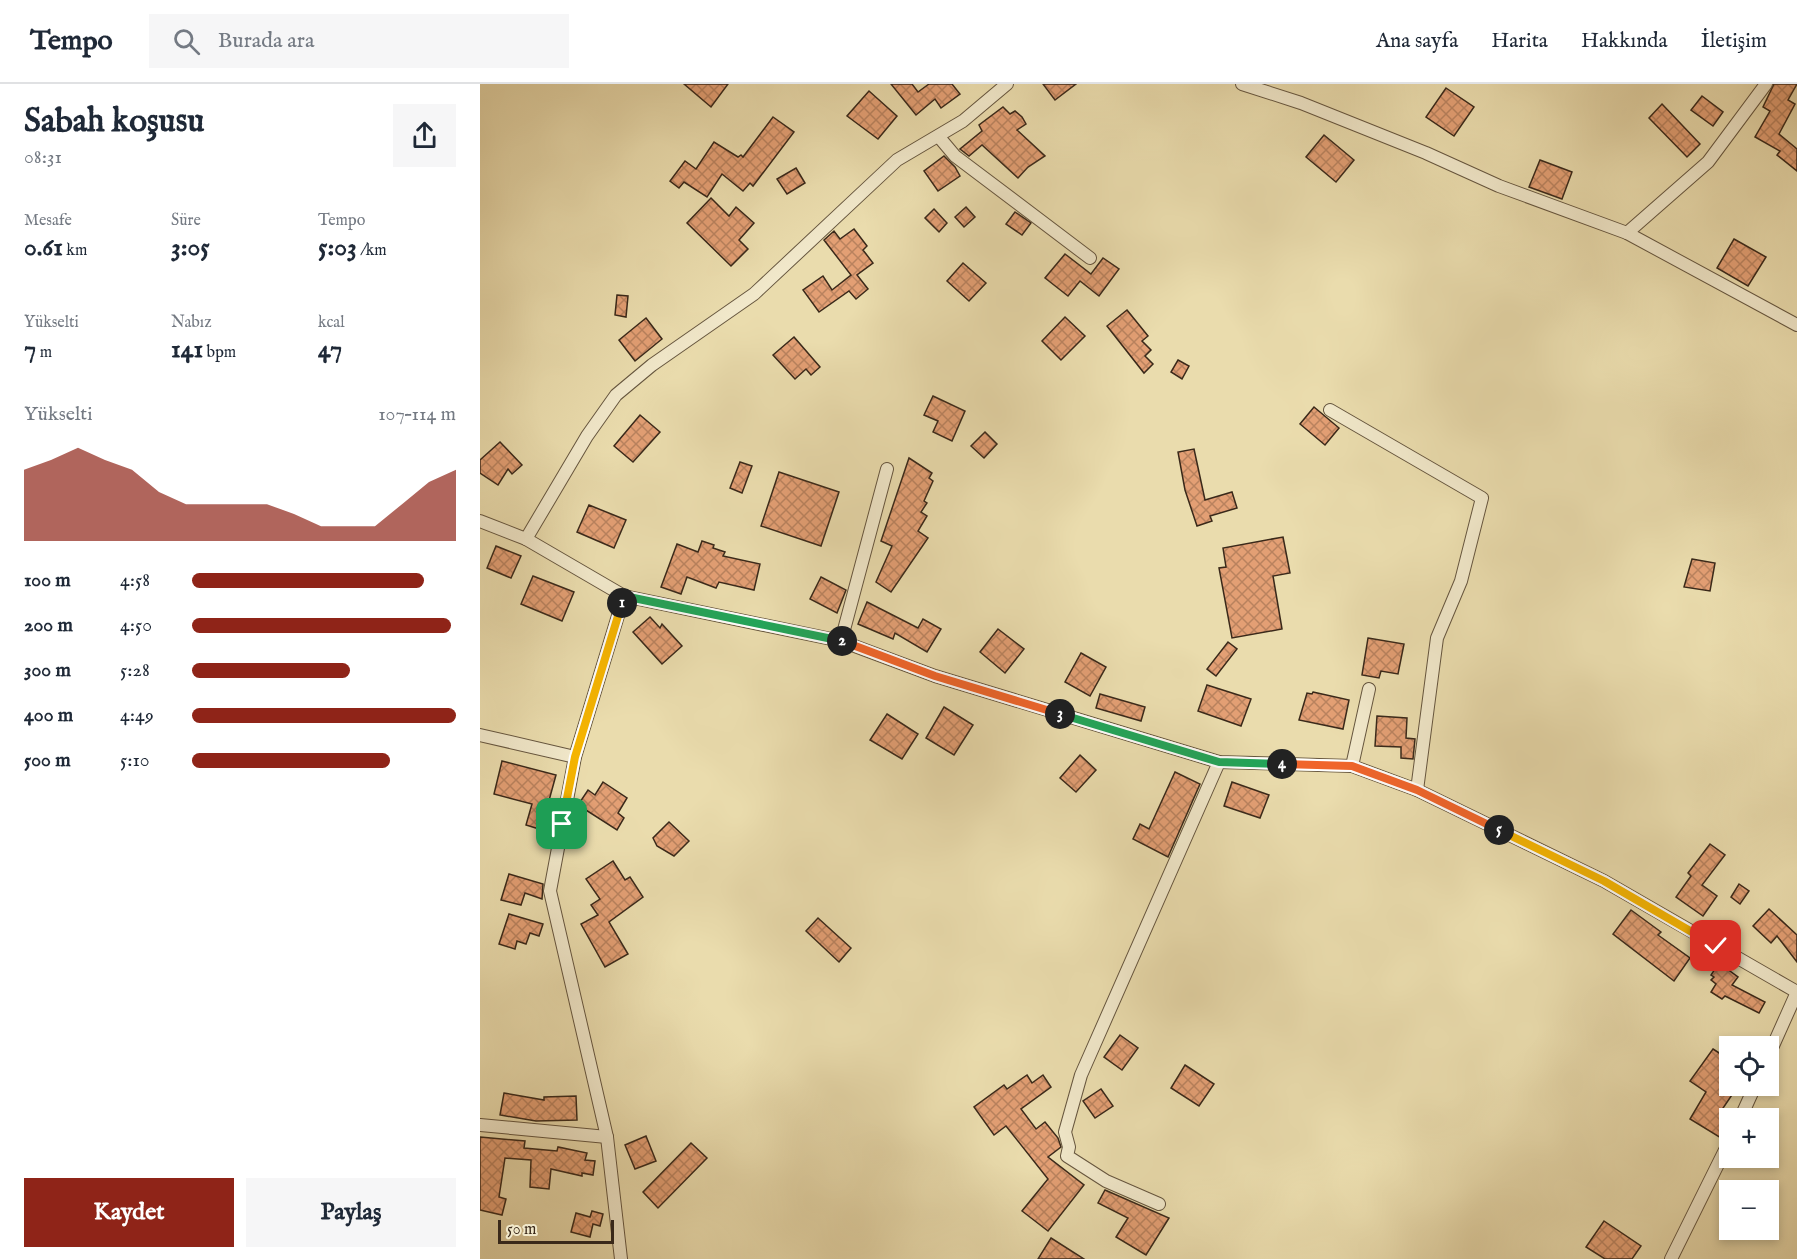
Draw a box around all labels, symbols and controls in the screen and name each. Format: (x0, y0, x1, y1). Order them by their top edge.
search box (149, 14, 569, 68)
text: Tempo (30, 24, 113, 59)
icon: search (170, 25, 203, 58)
text: Burada ara (218, 27, 314, 55)
text: Ana sayfa (1376, 28, 1458, 55)
text: Harita (1491, 28, 1548, 55)
text: Hakkında (1581, 28, 1668, 55)
text: İletişim (1701, 28, 1767, 55)
text: Sabah koşusu (24, 101, 204, 143)
button: share (393, 104, 456, 167)
text: 08:31 (24, 145, 62, 170)
text: Mesafe (24, 211, 72, 231)
text: Süre (171, 211, 201, 231)
text: Tempo (318, 211, 365, 231)
text: 0.61 (24, 231, 63, 264)
text: 3:05 (171, 231, 210, 264)
text: 5:03 (318, 231, 357, 264)
text: km (63, 241, 87, 261)
text: /km (357, 241, 387, 261)
text: Yükselti (24, 313, 79, 333)
text: Nabız (171, 313, 212, 333)
text: kcal (318, 313, 345, 333)
text: 7 (24, 333, 36, 366)
text: 141 (171, 333, 203, 366)
text: 47 (318, 333, 342, 366)
text: m (36, 343, 52, 363)
text: bpm (203, 343, 236, 363)
text: Yükselti (24, 402, 93, 427)
text: 107–114 m (378, 402, 456, 427)
text: 100 m (24, 568, 71, 593)
text: 4:58 (120, 568, 150, 593)
pin: 1 (607, 588, 637, 618)
text: 1 (619, 593, 625, 613)
text: 200 m (24, 613, 73, 638)
text: 4:50 (120, 613, 152, 638)
pin: 2 (827, 626, 857, 656)
text: 2 (838, 631, 846, 651)
text: 300 m (24, 658, 71, 683)
text: 5:28 (120, 658, 150, 683)
pin: 3 (1045, 699, 1075, 729)
text: 400 m (24, 703, 73, 728)
text: 4:49 (120, 703, 154, 728)
text: 3 (1057, 704, 1063, 724)
text: 500 m (24, 748, 71, 773)
text: 5:10 (120, 748, 150, 773)
pin: 4 (1267, 749, 1297, 779)
text: 4 (1278, 754, 1286, 774)
pin (536, 798, 587, 849)
icon: arrive (545, 807, 578, 840)
pin: 5 (1484, 815, 1514, 845)
text: 5 (1496, 820, 1502, 840)
pin (1690, 920, 1741, 971)
icon: check (1699, 929, 1732, 962)
map controls (1719, 1036, 1779, 1240)
button: locate (1719, 1036, 1779, 1096)
button: + (1719, 1108, 1779, 1168)
button: Kaydet (24, 1178, 234, 1247)
button: Paylaş (246, 1178, 456, 1247)
button: − (1719, 1180, 1779, 1240)
scale bar (498, 1217, 614, 1244)
text: 50 m (507, 1220, 536, 1240)

